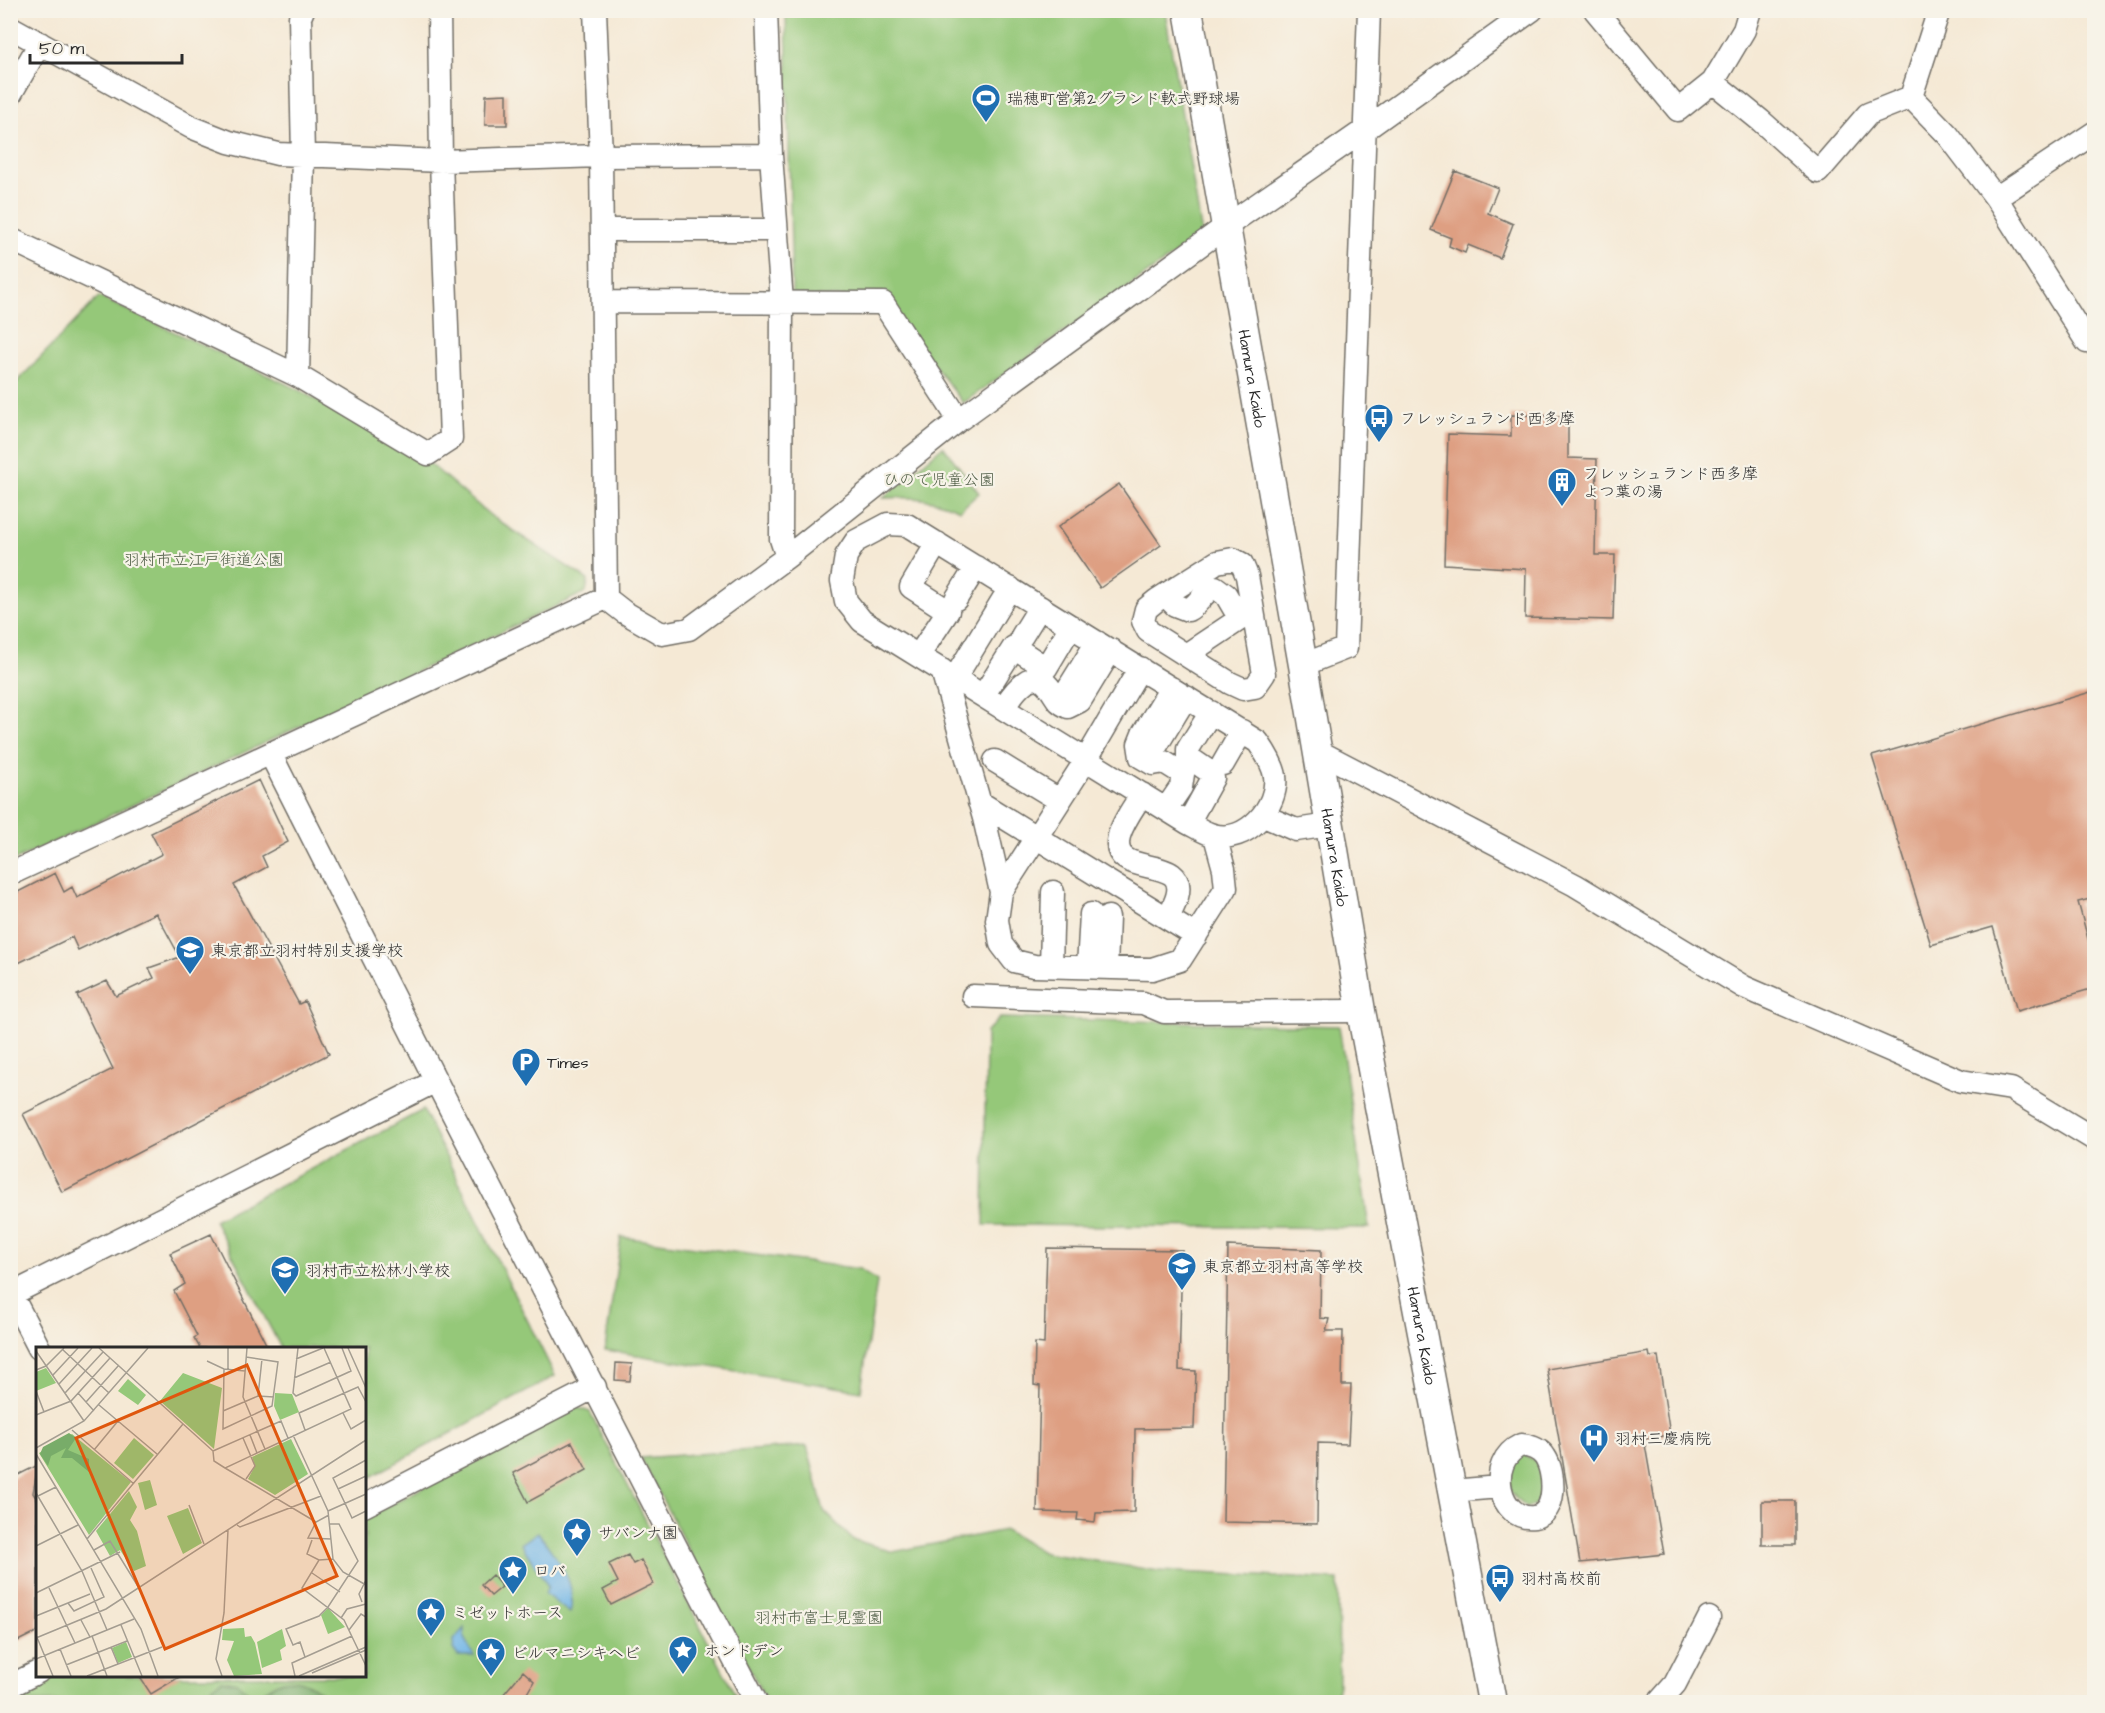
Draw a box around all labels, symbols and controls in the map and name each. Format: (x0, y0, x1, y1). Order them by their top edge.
scale bar (30, 27, 182, 65)
text: 50 m (39, 36, 84, 61)
sports icon: 瑞穂町営第2グランド軟式野球場 (970, 82, 1002, 124)
place label: 瑞穂町営第2グランド軟式野球場 (1007, 88, 1240, 110)
street label: Hamura Kaido (1232, 328, 1271, 429)
bus stop icon: フレッシュランド西多摩 (1363, 402, 1395, 444)
place label: フレッシュランド西多摩 (1400, 408, 1575, 430)
place label: フレッシュランド西多摩 よつ葉の湯 (1583, 463, 1758, 503)
building icon: フレッシュランド西多摩 よつ葉の湯 (1546, 466, 1578, 508)
park label: ひので児童公園 (883, 469, 995, 491)
park label: 羽村市立江戸街道公園 (124, 549, 284, 571)
street label: Hamura Kaido (1315, 807, 1353, 908)
school or university icon: 東京都立羽村特別支援学校 (174, 934, 206, 976)
place label: 東京都立羽村特別支援学校 (211, 940, 403, 962)
parking icon: Times (510, 1046, 542, 1088)
place label: Times (547, 1052, 589, 1074)
school or university icon: 東京都立羽村高等学校 (1166, 1250, 1198, 1292)
school or university icon: 羽村市立松林小学校 (269, 1254, 301, 1296)
place label: 東京都立羽村高等学校 (1203, 1256, 1363, 1278)
place label: 羽村市立松林小学校 (306, 1260, 450, 1282)
street label: Hamura Kaido (1401, 1285, 1442, 1386)
inset map (36, 1347, 366, 1677)
hospital icon: 羽村三慶病院 (1578, 1422, 1610, 1464)
place label: 羽村三慶病院 (1615, 1428, 1711, 1450)
place icon: サバンナ園 (561, 1516, 593, 1558)
place label: サバンナ園 (598, 1522, 678, 1544)
place icon: ロバ (497, 1554, 529, 1596)
place label: ロバ (534, 1560, 566, 1582)
bus stop icon: 羽村高校前 (1484, 1562, 1516, 1604)
place label: 羽村高校前 (1521, 1568, 1601, 1590)
place icon: ミゼットホース (415, 1596, 447, 1638)
place label: ミゼットホース (452, 1602, 563, 1624)
park label: 羽村市富士見霊園 (755, 1607, 883, 1629)
place icon: ホンドデン (667, 1634, 699, 1676)
place icon: ビルマニシキヘビ (475, 1636, 507, 1678)
place label: ホンドデン (704, 1640, 784, 1662)
place label: ビルマニシキヘビ (512, 1642, 640, 1664)

